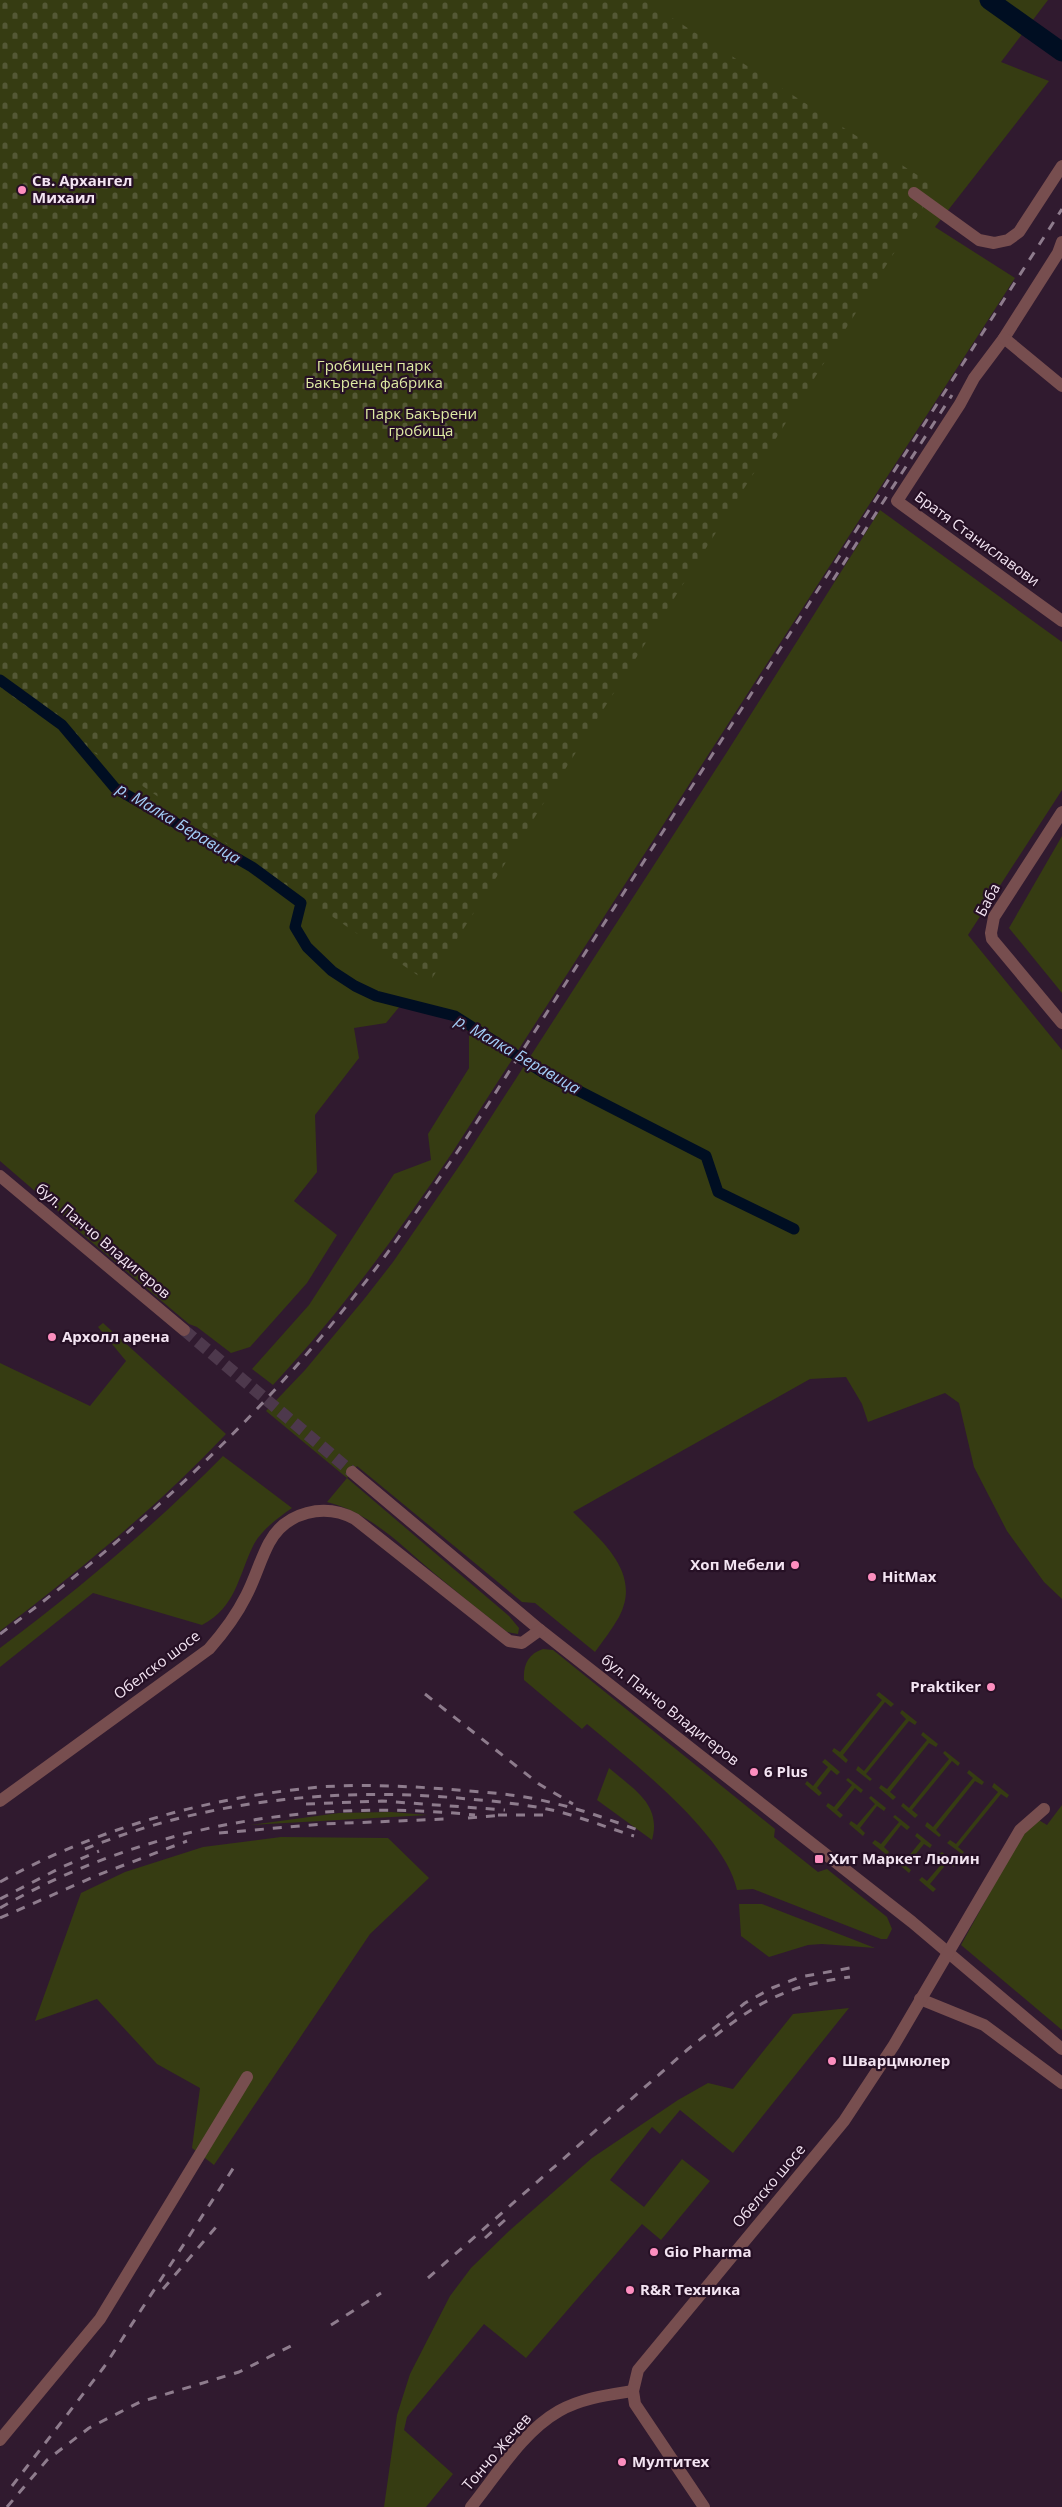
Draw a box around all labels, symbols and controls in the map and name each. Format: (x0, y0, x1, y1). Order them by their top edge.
place label: Св. Архангел Михаил (32, 170, 132, 207)
marker: Св. Архангел Михаил (16, 184, 28, 196)
park label: Гробищен парк Бакърена фабрика (305, 355, 443, 392)
park label: Парк Бакърени гробища (365, 403, 477, 440)
street label: Братя Станиславови (911, 486, 1044, 590)
water label: р. Малка Беравица (112, 777, 245, 869)
street label: Баба (970, 879, 1004, 920)
water label: р. Малка Беравица (451, 1009, 585, 1099)
street label: бул. Панчо Владигеров (32, 1178, 175, 1303)
place label: Архолл арена (62, 1326, 169, 1346)
marker: Архолл арена (46, 1331, 58, 1343)
place label: Хоп Мебели (690, 1554, 785, 1574)
marker: Хоп Мебели (789, 1559, 801, 1571)
place label: HitMax (882, 1566, 937, 1586)
marker: HitMax (866, 1571, 878, 1583)
street label: Обелско шосе (109, 1625, 204, 1703)
street label: бул. Панчо Владигеров (597, 1649, 744, 1769)
place label: Praktiker (910, 1676, 981, 1696)
marker: Praktiker (985, 1681, 997, 1693)
place label: 6 Plus (764, 1761, 808, 1781)
marker: 6 Plus (748, 1766, 760, 1778)
place label: Хит Маркет Люлин (829, 1848, 980, 1868)
marker: Хит Маркет Люлин (813, 1853, 825, 1865)
place label: Шварцмюлер (842, 2050, 950, 2070)
marker: Шварцмюлер (826, 2055, 838, 2067)
street label: Обелско шосе (727, 2139, 809, 2231)
place label: Gio Pharma (664, 2241, 752, 2261)
marker: Gio Pharma (648, 2246, 660, 2258)
place label: R&R Техника (640, 2279, 740, 2299)
marker: R&R Техника (624, 2284, 636, 2296)
street label: Тончо Жечев (457, 2409, 535, 2494)
place label: Мултитех (632, 2451, 710, 2471)
marker: Мултитех (616, 2456, 628, 2468)

